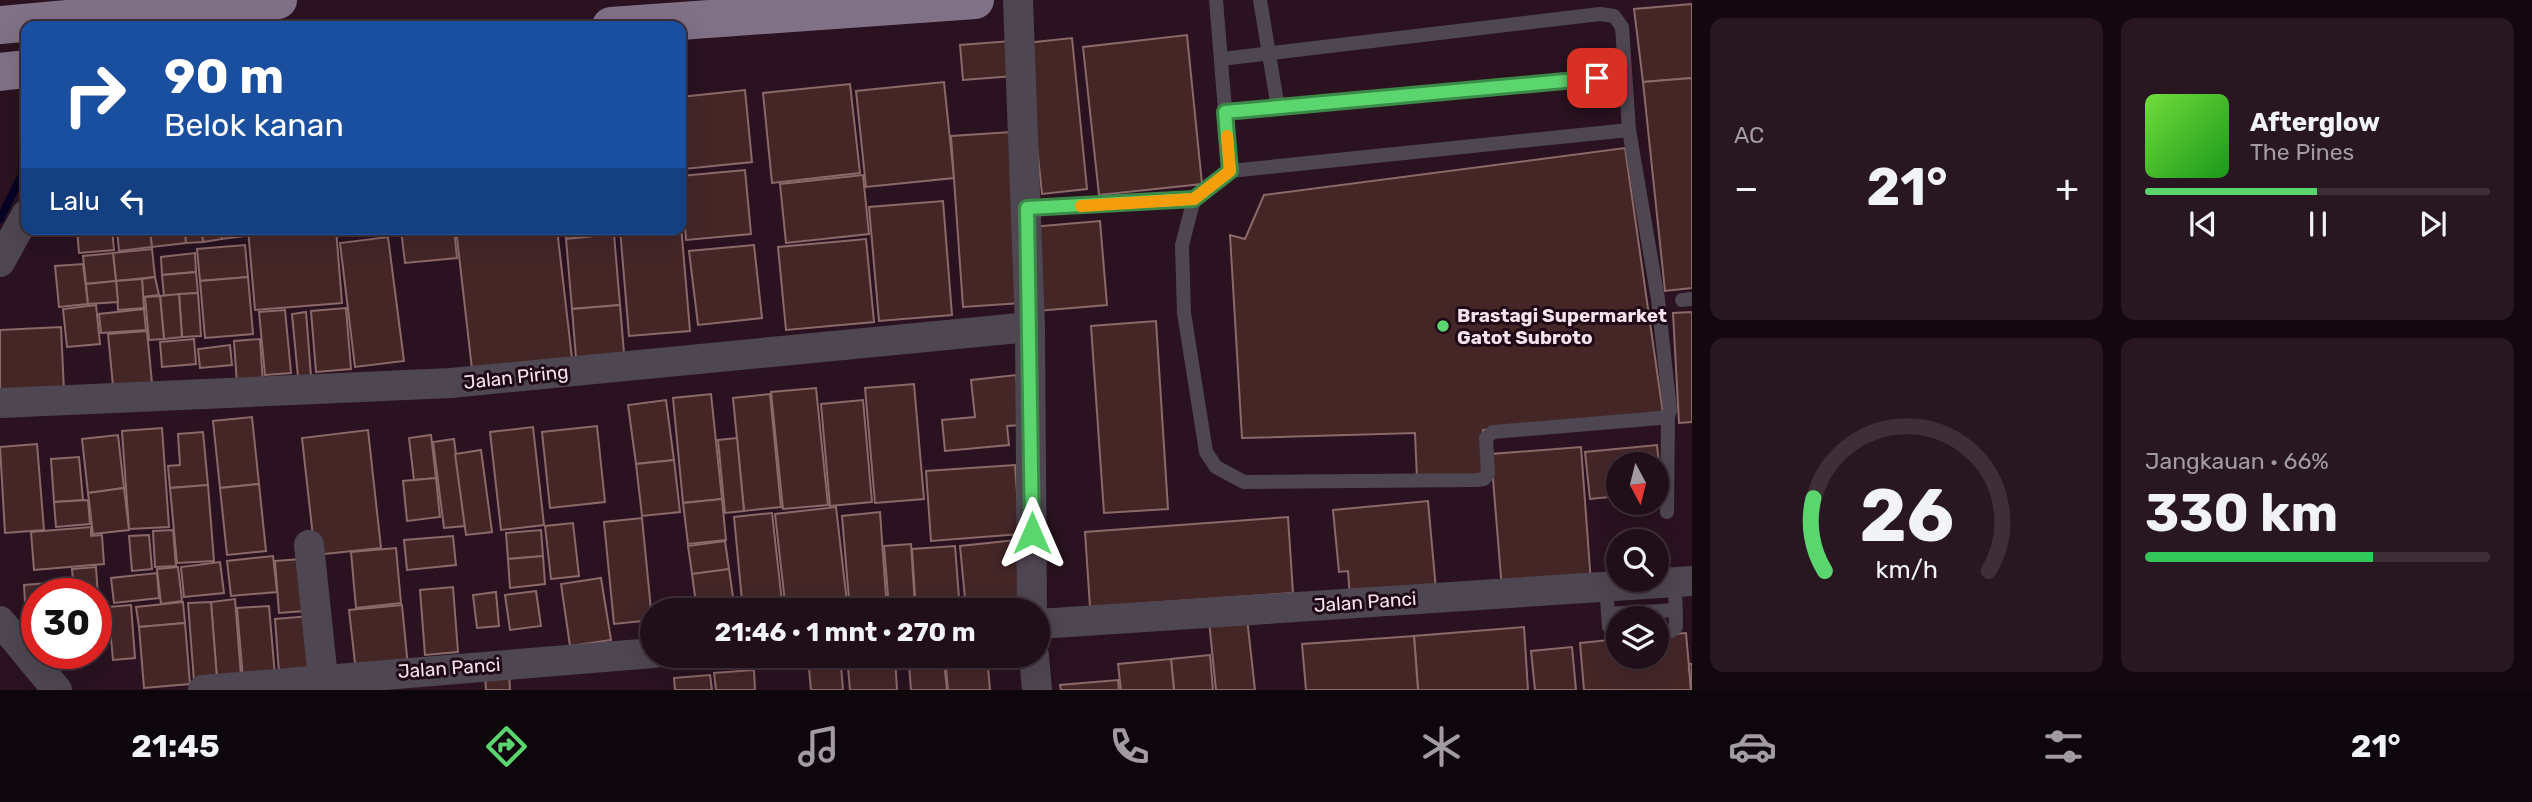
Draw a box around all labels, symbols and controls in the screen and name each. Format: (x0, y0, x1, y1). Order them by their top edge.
text: 90 m (164, 47, 284, 105)
pin (1567, 48, 1627, 108)
icon: right (49, 49, 140, 140)
icon: arrive (1578, 59, 1616, 97)
text: Belok kanan (164, 106, 344, 144)
text: Afterglow (2250, 107, 2380, 138)
text: AC (1734, 121, 1764, 149)
text: The Pines (2250, 138, 2354, 166)
text: 21° (1867, 156, 1948, 218)
text: − (1734, 165, 1759, 211)
text: + (2055, 165, 2079, 211)
icon: left (114, 182, 152, 220)
text: Lalu (49, 186, 100, 217)
icon: previous (2184, 205, 2222, 243)
icon: pause (2299, 205, 2337, 243)
icon: next (2414, 205, 2452, 243)
place label: Brastagi Supermarket Gatot Subroto (1457, 304, 1667, 349)
marker: Brastagi Supermarket Gatot Subroto (1435, 318, 1451, 334)
street label: Jalan Piring (462, 360, 570, 394)
text: Jangkauan · 66% (2145, 447, 2329, 475)
north arrow (1606, 452, 1670, 514)
map controls (1606, 452, 1669, 669)
text: 26 (1859, 473, 1954, 559)
text: 330 km (2145, 482, 2338, 544)
position arrow (995, 496, 1069, 570)
button: search (1606, 529, 1669, 592)
text: km/h (1875, 555, 1938, 584)
speed limit sign: 30 (21, 578, 112, 669)
street label: Jalan Panci (1313, 587, 1417, 617)
button: layers (1606, 606, 1669, 669)
text: 21:46 · 1 mnt · 270 m (714, 617, 976, 648)
street label: Jalan Panci (397, 653, 501, 683)
icon: directions (482, 722, 531, 771)
icon: music (794, 722, 843, 771)
icon: phone (1105, 722, 1154, 771)
icon: climate (1417, 722, 1466, 771)
icon: car (1728, 722, 1777, 771)
icon: filters (2039, 722, 2088, 771)
text: 21:45 (131, 727, 220, 765)
text: 21° (2351, 727, 2401, 765)

